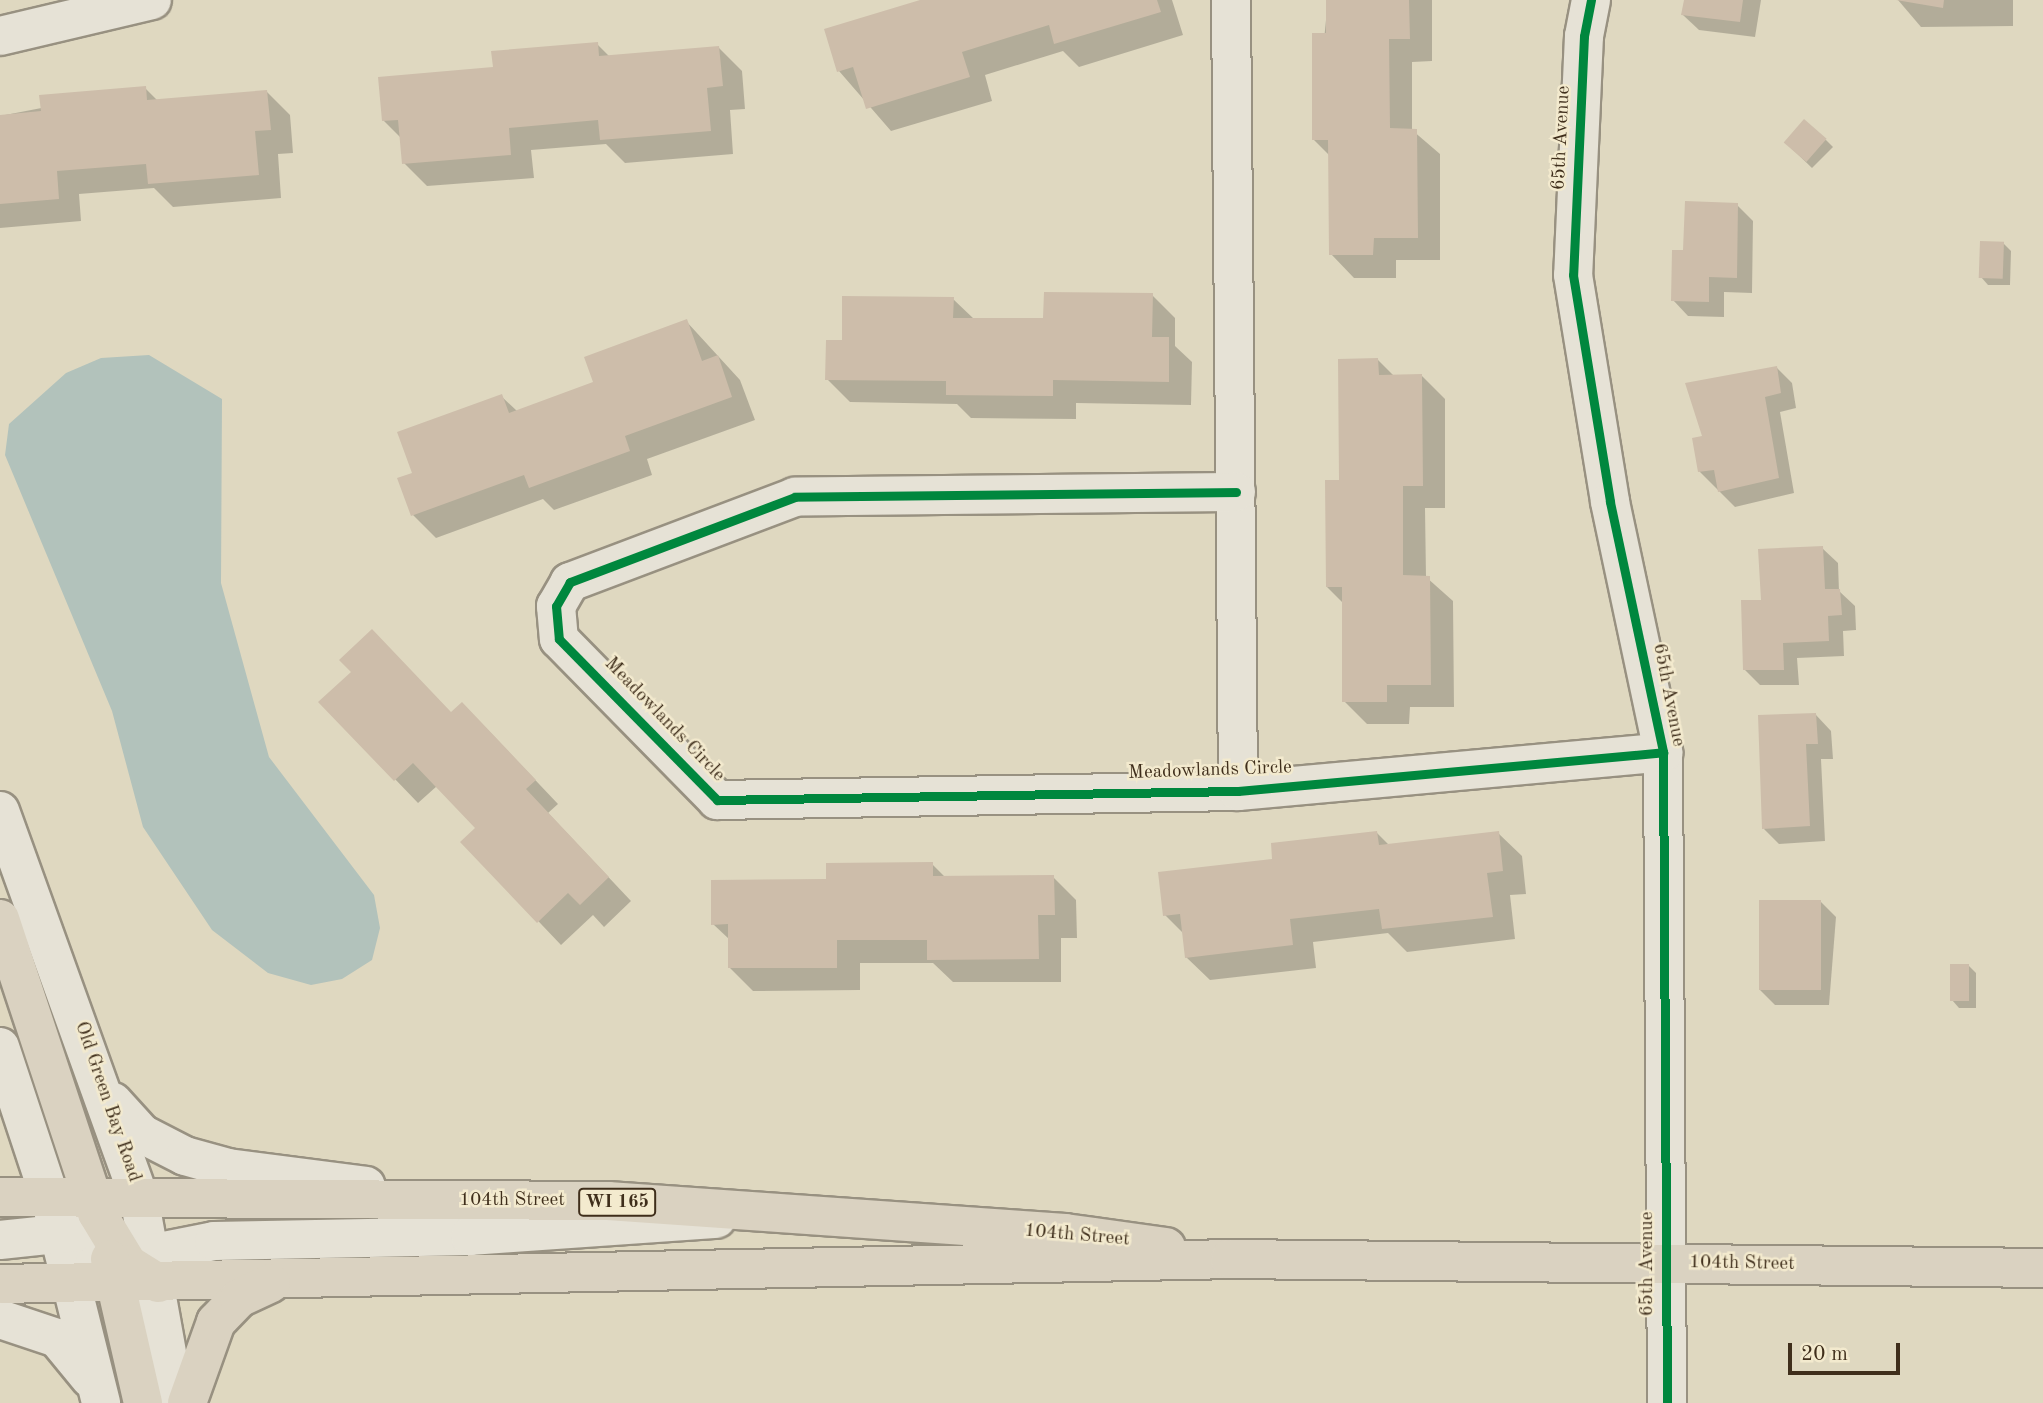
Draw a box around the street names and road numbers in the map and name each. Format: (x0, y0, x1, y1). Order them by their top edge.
street label: 65th Avenue (1548, 85, 1576, 191)
street label: 65th Avenue (1647, 641, 1689, 749)
street label: Meadowlands Circle (599, 653, 729, 787)
street label: Meadowlands Circle (1128, 757, 1292, 785)
street label: Old Green Bay Road (69, 1019, 145, 1185)
road number: WI 165 (577, 1188, 657, 1217)
street label: 104th Street (459, 1190, 565, 1212)
street label: 65th Avenue (1637, 1212, 1659, 1316)
street label: 104th Street (1023, 1220, 1131, 1252)
street label: 104th Street (1689, 1252, 1795, 1276)

